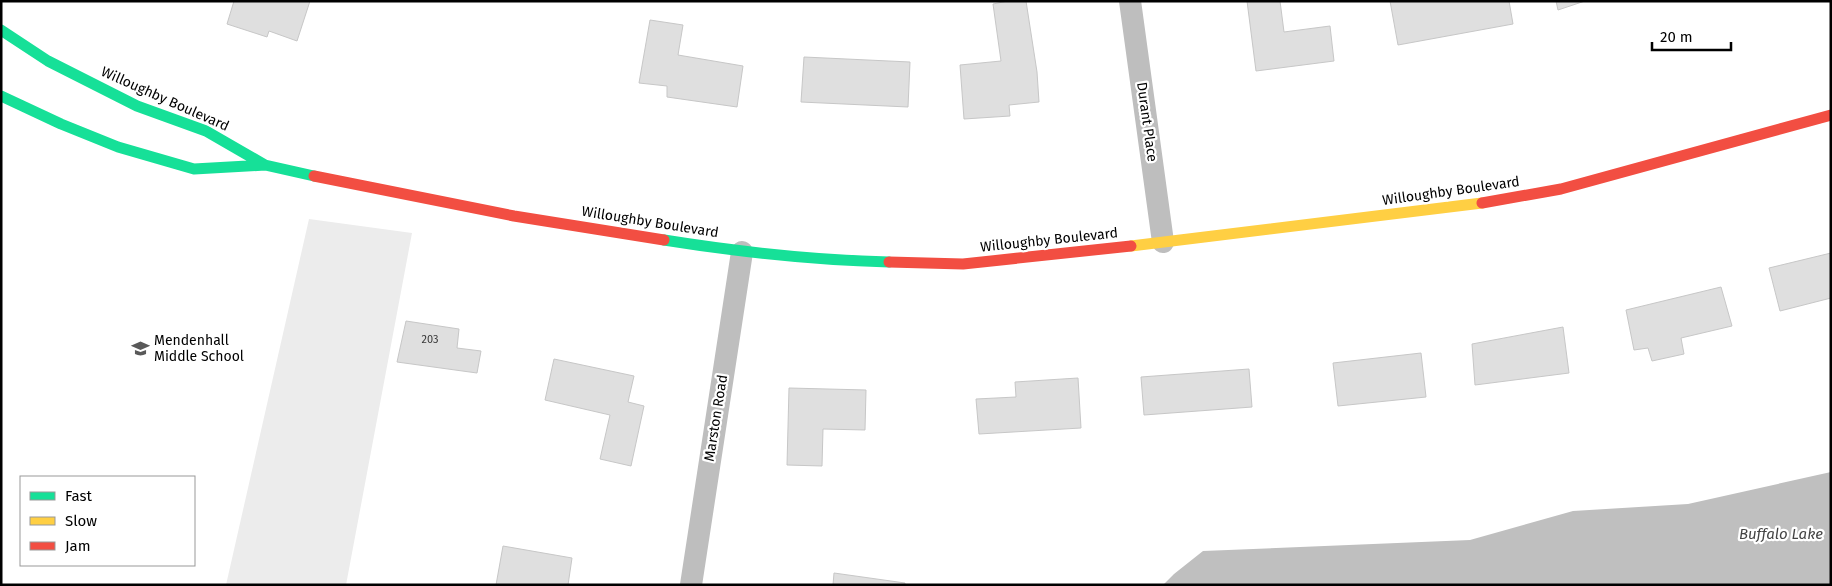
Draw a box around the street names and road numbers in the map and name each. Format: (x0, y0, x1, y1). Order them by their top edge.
street label: Willoughby Boulevard (98, 63, 232, 135)
street label: Durant Place (1133, 81, 1161, 163)
street label: Willoughby Boulevard (1381, 173, 1521, 209)
street label: Willoughby Boulevard (580, 203, 720, 241)
street label: Willoughby Boulevard (979, 224, 1119, 256)
street label: Marston Road (701, 373, 731, 463)

